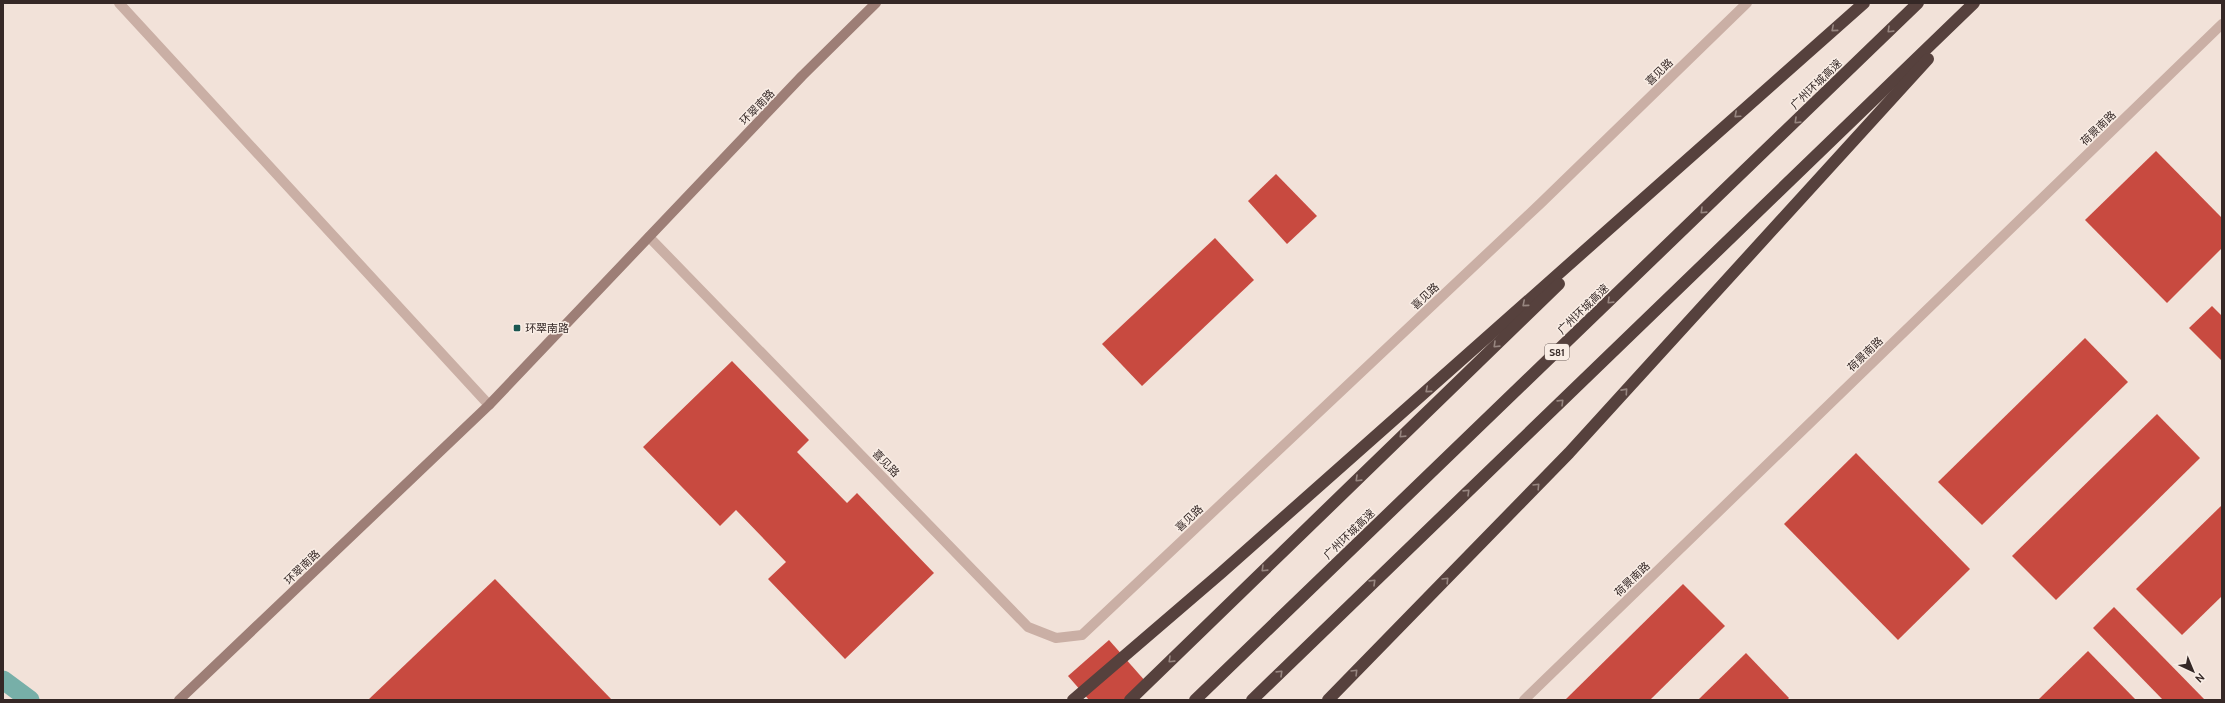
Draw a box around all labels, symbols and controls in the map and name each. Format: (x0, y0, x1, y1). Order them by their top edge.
one-way arrow (1832, 24, 1839, 31)
one-way arrow (1887, 25, 1895, 33)
street label: 喜见路 (1642, 56, 1676, 88)
street label: 广州环城高速 (1787, 56, 1845, 112)
street label: 环翠南路 (737, 86, 777, 128)
street label: 荷景南路 (2077, 108, 2119, 148)
one-way arrow (1735, 111, 1742, 118)
one-way arrow (1794, 116, 1802, 123)
one-way arrow (1700, 206, 1708, 214)
street label: 喜见路 (1408, 280, 1442, 312)
street label: 广州环城高速 (1554, 281, 1612, 337)
one-way arrow (1607, 296, 1615, 304)
one-way arrow (1522, 299, 1530, 306)
place label: 环翠南路 (525, 321, 569, 335)
marker: 环翠南路 (512, 323, 522, 333)
street label: 荷景南路 (1844, 334, 1886, 374)
one-way arrow (1493, 340, 1501, 348)
road number: S81 (1545, 344, 1569, 360)
one-way arrow (1425, 385, 1432, 392)
one-way arrow (1620, 388, 1628, 396)
one-way arrow (1556, 400, 1564, 407)
one-way arrow (1399, 430, 1407, 438)
street label: 喜见路 (870, 446, 902, 480)
one-way arrow (1355, 474, 1363, 482)
one-way arrow (1532, 483, 1540, 491)
one-way arrow (1462, 490, 1470, 497)
street label: 喜见路 (1172, 502, 1206, 534)
street label: 广州环城高速 (1320, 506, 1378, 562)
street label: 环翠南路 (281, 547, 323, 587)
street label: 荷景南路 (1611, 559, 1653, 599)
one-way arrow (1261, 564, 1269, 572)
one-way arrow (1441, 577, 1449, 585)
one-way arrow (1368, 580, 1376, 587)
north arrow (2173, 651, 2213, 691)
one-way arrow (1168, 655, 1176, 663)
one-way arrow (1350, 669, 1358, 677)
one-way arrow (1275, 670, 1283, 678)
text: N (2192, 670, 2208, 686)

